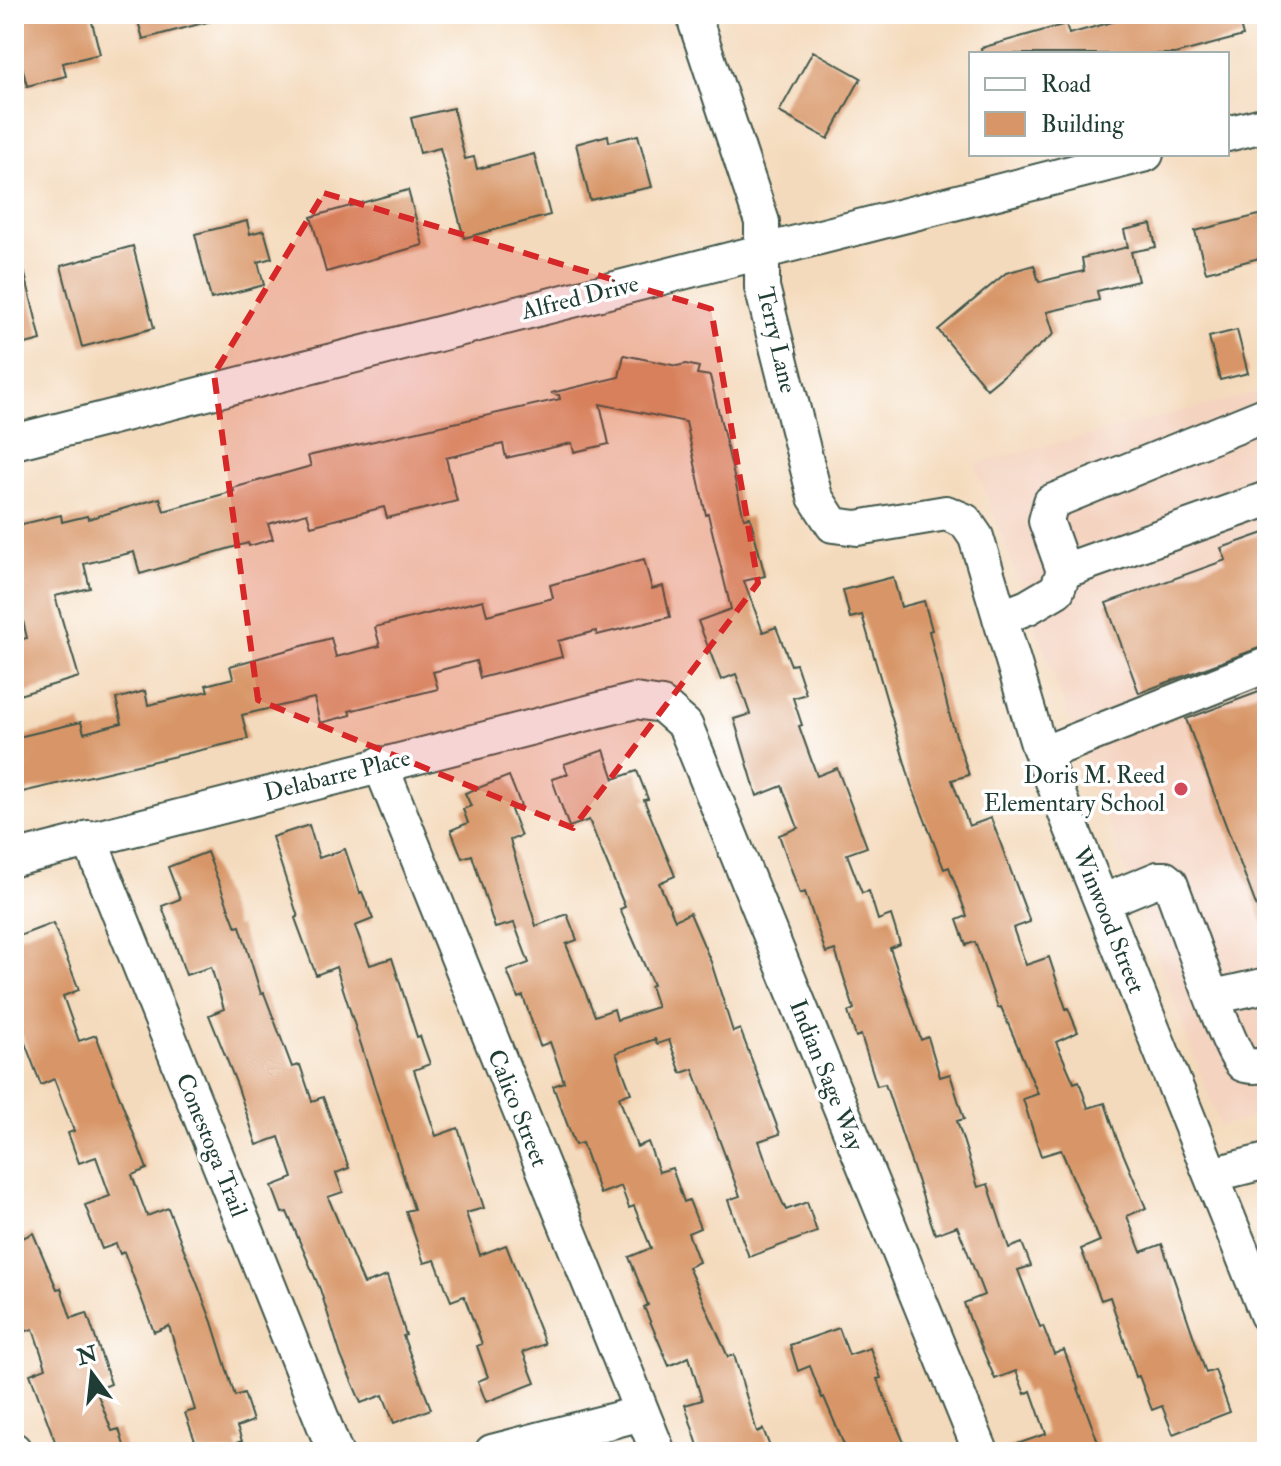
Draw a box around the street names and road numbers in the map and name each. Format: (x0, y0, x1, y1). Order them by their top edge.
street label: Alfred Drive (517, 268, 642, 327)
street label: Terry Lane (749, 284, 804, 396)
street label: Delabarre Place (261, 742, 414, 809)
street label: Winwood Street (1065, 841, 1152, 998)
street label: Indian Sage Way (782, 995, 871, 1156)
street label: Calico Street (480, 1045, 555, 1172)
street label: Conestoga Trail (169, 1069, 254, 1222)

